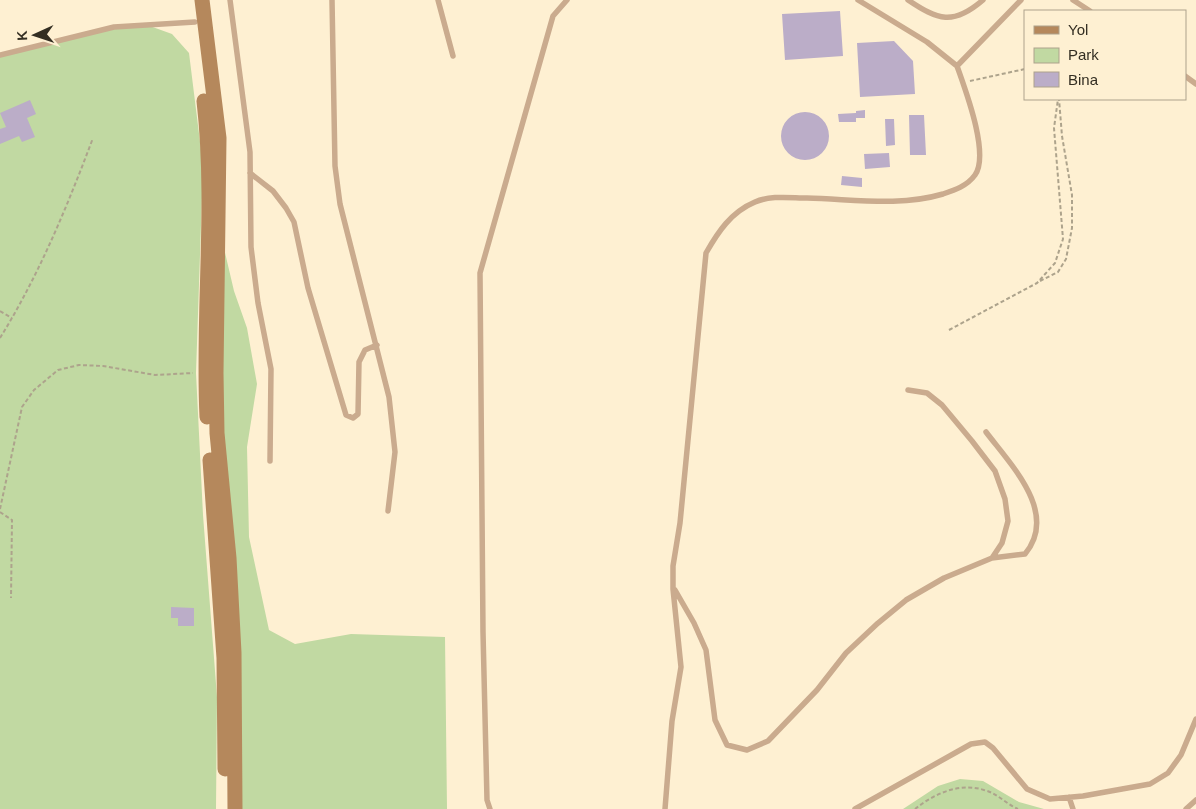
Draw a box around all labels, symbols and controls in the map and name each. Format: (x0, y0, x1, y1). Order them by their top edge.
north arrow (10, 10, 60, 60)
legend (1024, 10, 1186, 100)
text: Yol (1068, 21, 1088, 38)
text: K (14, 30, 30, 41)
text: Park (1068, 46, 1099, 63)
text: Bina (1068, 71, 1099, 88)

